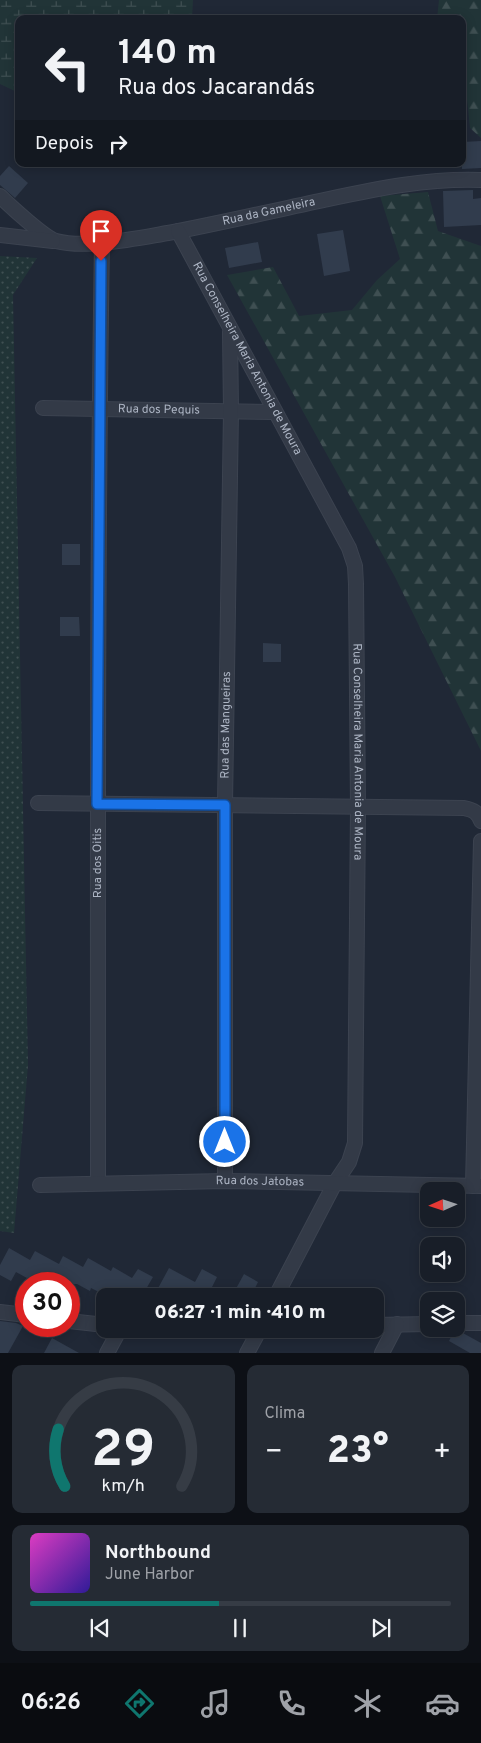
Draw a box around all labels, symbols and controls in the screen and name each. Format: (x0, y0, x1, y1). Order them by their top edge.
text: 140 m (118, 32, 217, 76)
icon: left (35, 35, 100, 100)
text: Rua dos Jacarandás (118, 75, 315, 102)
icon: right (104, 130, 132, 158)
text: Depois (35, 132, 94, 156)
street label: Rua da Gameleira (221, 194, 317, 230)
pin (80, 210, 122, 261)
icon: arrive (87, 217, 115, 245)
street label: Rua Conselheira Maria Antonia de Moura (188, 259, 305, 458)
street label: Rua dos Pequis (118, 401, 200, 419)
street label: Rua Conselheira Maria Antonia de Moura (349, 643, 366, 860)
street label: Rua das Mangueiras (217, 671, 235, 779)
street label: Rua dos Oitis (90, 828, 106, 898)
position arrow (198, 1115, 250, 1167)
street label: Rua dos Jatobas (216, 1173, 304, 1191)
north arrow (420, 1182, 465, 1228)
map controls (420, 1182, 465, 1337)
button: sound (420, 1237, 465, 1282)
speed limit sign: 30 (15, 1272, 80, 1337)
button: layers (420, 1292, 465, 1337)
text: 06:27 · 1 min · 410 m (154, 1301, 326, 1325)
text: Clima (265, 1404, 305, 1424)
text: 29 (91, 1419, 155, 1485)
text: 23° (327, 1428, 389, 1477)
text: − (265, 1435, 283, 1471)
text: + (433, 1435, 451, 1471)
text: km/h (102, 1475, 145, 1498)
text: Northbound (105, 1541, 211, 1565)
text: June Harbor (105, 1565, 194, 1585)
icon: previous (86, 1614, 114, 1642)
icon: pause (226, 1614, 254, 1642)
icon: next (367, 1614, 395, 1642)
icon: directions (122, 1686, 157, 1721)
icon: music (198, 1686, 233, 1721)
icon: phone (274, 1686, 309, 1721)
icon: climate (350, 1686, 385, 1721)
icon: car (425, 1686, 460, 1721)
text: 06:26 (20, 1690, 81, 1717)

